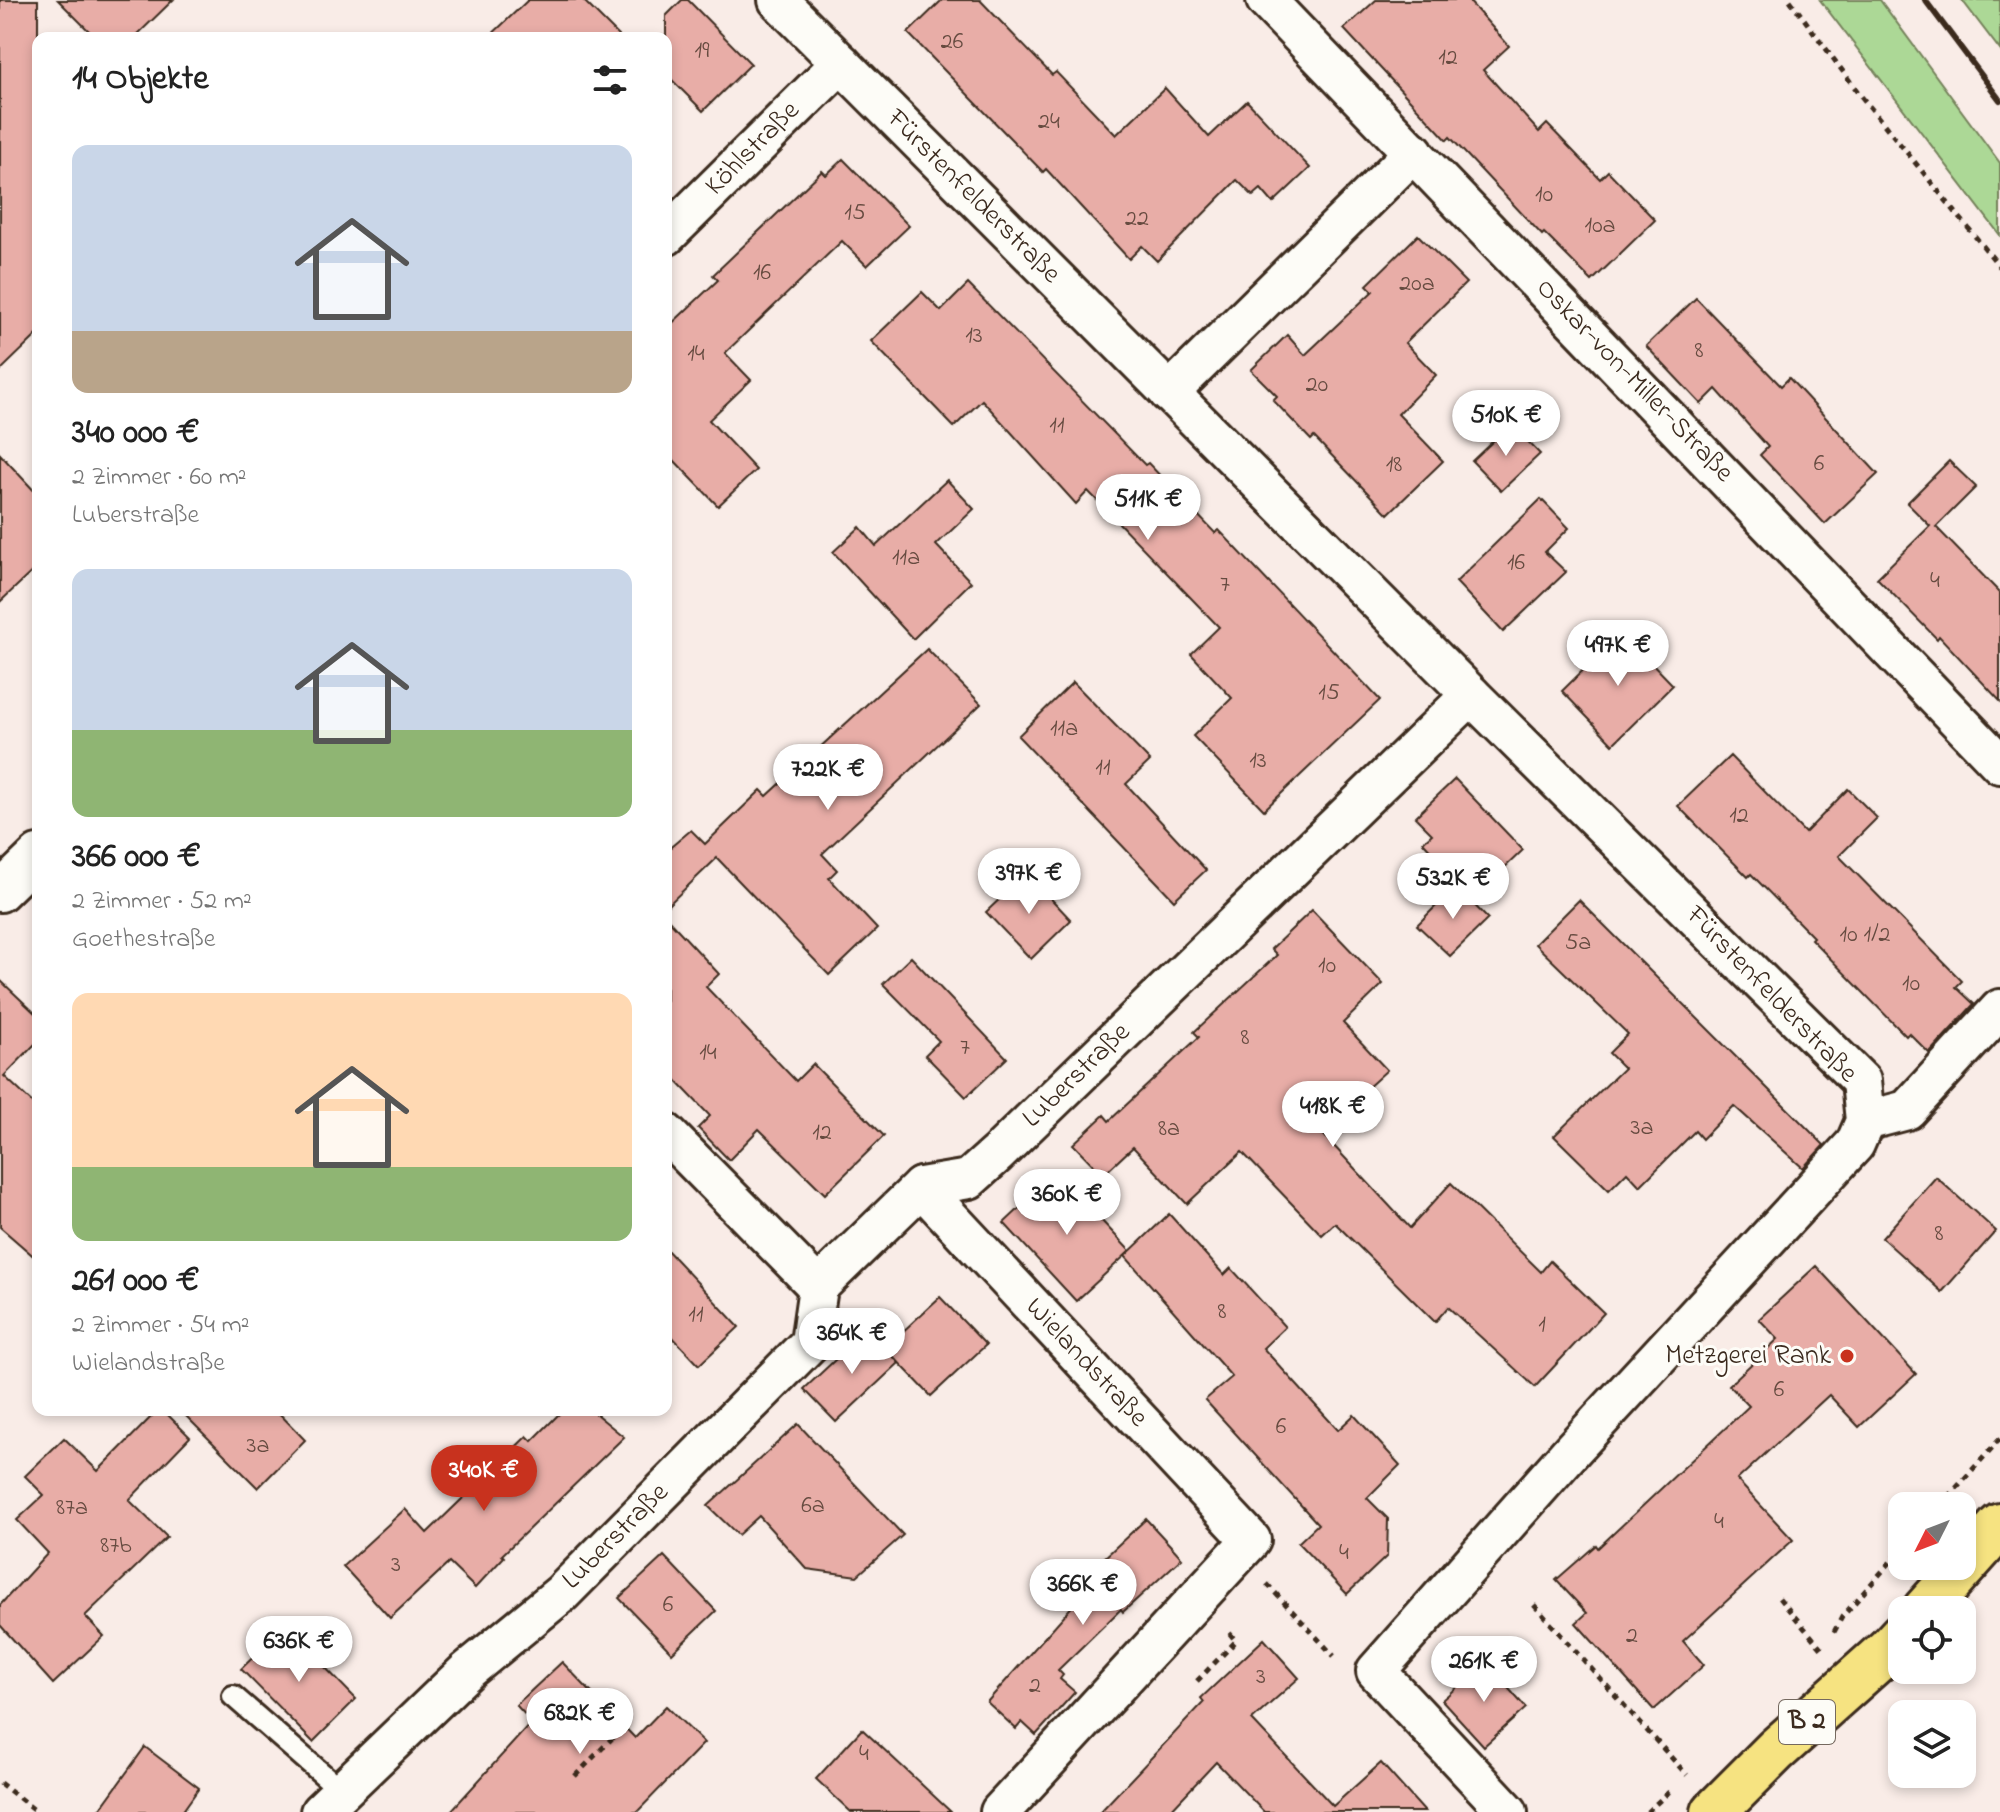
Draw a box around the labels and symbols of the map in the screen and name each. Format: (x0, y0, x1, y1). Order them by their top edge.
house number: 26 (941, 25, 964, 60)
house number: 19 (695, 34, 710, 69)
house number: 12 (1438, 41, 1458, 76)
street label: Köhlstraße (696, 92, 810, 206)
street label: Fürstenfelderstraße (876, 100, 1070, 294)
house number: 24 (1038, 105, 1060, 140)
house number: 10 (1535, 178, 1553, 213)
house number: 15 (844, 196, 866, 231)
house number: 22 (1125, 202, 1149, 237)
house number: 10a (1585, 209, 1615, 244)
house number: 16 (753, 256, 772, 291)
house number: 20a (1399, 267, 1435, 302)
street label: Oskar-von-Miller-Straße (1525, 269, 1743, 493)
house number: 13 (965, 319, 983, 354)
house number: 8 (1695, 334, 1704, 369)
house number: 14 (687, 337, 705, 372)
house number: 20 (1306, 368, 1328, 403)
pin: 510K € (1441, 390, 1571, 458)
house number: 11 (1049, 409, 1065, 444)
house number: 6 (1814, 447, 1825, 482)
house number: 18 (1386, 448, 1402, 483)
pin: 511K € (1083, 474, 1213, 542)
house number: 11a (892, 541, 920, 576)
house number: 16 (1507, 546, 1526, 581)
house number: 4 (1930, 564, 1940, 599)
house number: 7 (1220, 568, 1230, 603)
pin: 497K € (1553, 620, 1683, 688)
house number: 15 (1318, 676, 1340, 711)
house number: 11a (1050, 712, 1078, 747)
pin: 722K € (763, 744, 893, 812)
house number: 13 (1249, 744, 1267, 779)
house number: 11 (1095, 751, 1111, 786)
house number: 12 (1729, 799, 1749, 834)
pin: 397K € (964, 848, 1094, 916)
pin: 532K € (1388, 853, 1518, 921)
street label: Fürstenfelderstraße (1675, 896, 1867, 1093)
house number: 10 1/2 (1840, 918, 1891, 953)
house number: 5a (1565, 926, 1591, 961)
house number: 10 (1318, 949, 1336, 984)
house number: 10 (1902, 967, 1920, 1002)
street label: Luberstraße (1014, 1013, 1141, 1138)
house number: 8 (1241, 1021, 1250, 1056)
house number: 7 (960, 1031, 970, 1066)
house number: 14 (699, 1036, 717, 1071)
pin: 418K € (1268, 1081, 1398, 1149)
house number: 3a (1631, 1111, 1653, 1146)
house number: 8a (1158, 1112, 1180, 1147)
house number: 12 (812, 1116, 832, 1151)
pin: 360K € (1002, 1169, 1132, 1237)
house number: 8 (1935, 1217, 1944, 1252)
street label: Wielandstraße (1015, 1289, 1157, 1438)
house number: 8 (1218, 1295, 1227, 1330)
house number: 11 (688, 1298, 704, 1333)
pin: 364K € (787, 1308, 917, 1376)
house number: 1 (1538, 1308, 1546, 1343)
place label: Metzgerei Rank (1665, 1336, 1832, 1377)
marker: Metzgerei Rank (1838, 1347, 1856, 1365)
house number: 6 (1774, 1373, 1785, 1408)
house number: 6 (1276, 1410, 1287, 1445)
house number: 3a (247, 1429, 269, 1464)
pin: 340K € (419, 1445, 549, 1513)
street label: Luberstraße (553, 1474, 679, 1600)
house number: 6a (801, 1489, 825, 1524)
house number: 87a (56, 1491, 88, 1526)
north arrow (1888, 1492, 1976, 1580)
house number: 4 (1714, 1505, 1724, 1540)
house number: 87b (100, 1529, 132, 1564)
house number: 4 (1339, 1536, 1349, 1571)
house number: 3 (391, 1548, 401, 1583)
pin: 366K € (1018, 1559, 1148, 1627)
house number: 6 (663, 1588, 674, 1623)
pin: 636K € (234, 1616, 364, 1684)
house number: 2 (1626, 1619, 1638, 1654)
pin: 261K € (1419, 1636, 1549, 1704)
house number: 3 (1256, 1660, 1266, 1695)
house number: 2 (1029, 1669, 1041, 1704)
pin: 682K € (515, 1688, 645, 1756)
road number: B 2 (1779, 1700, 1835, 1744)
house number: 4 (859, 1737, 869, 1772)

